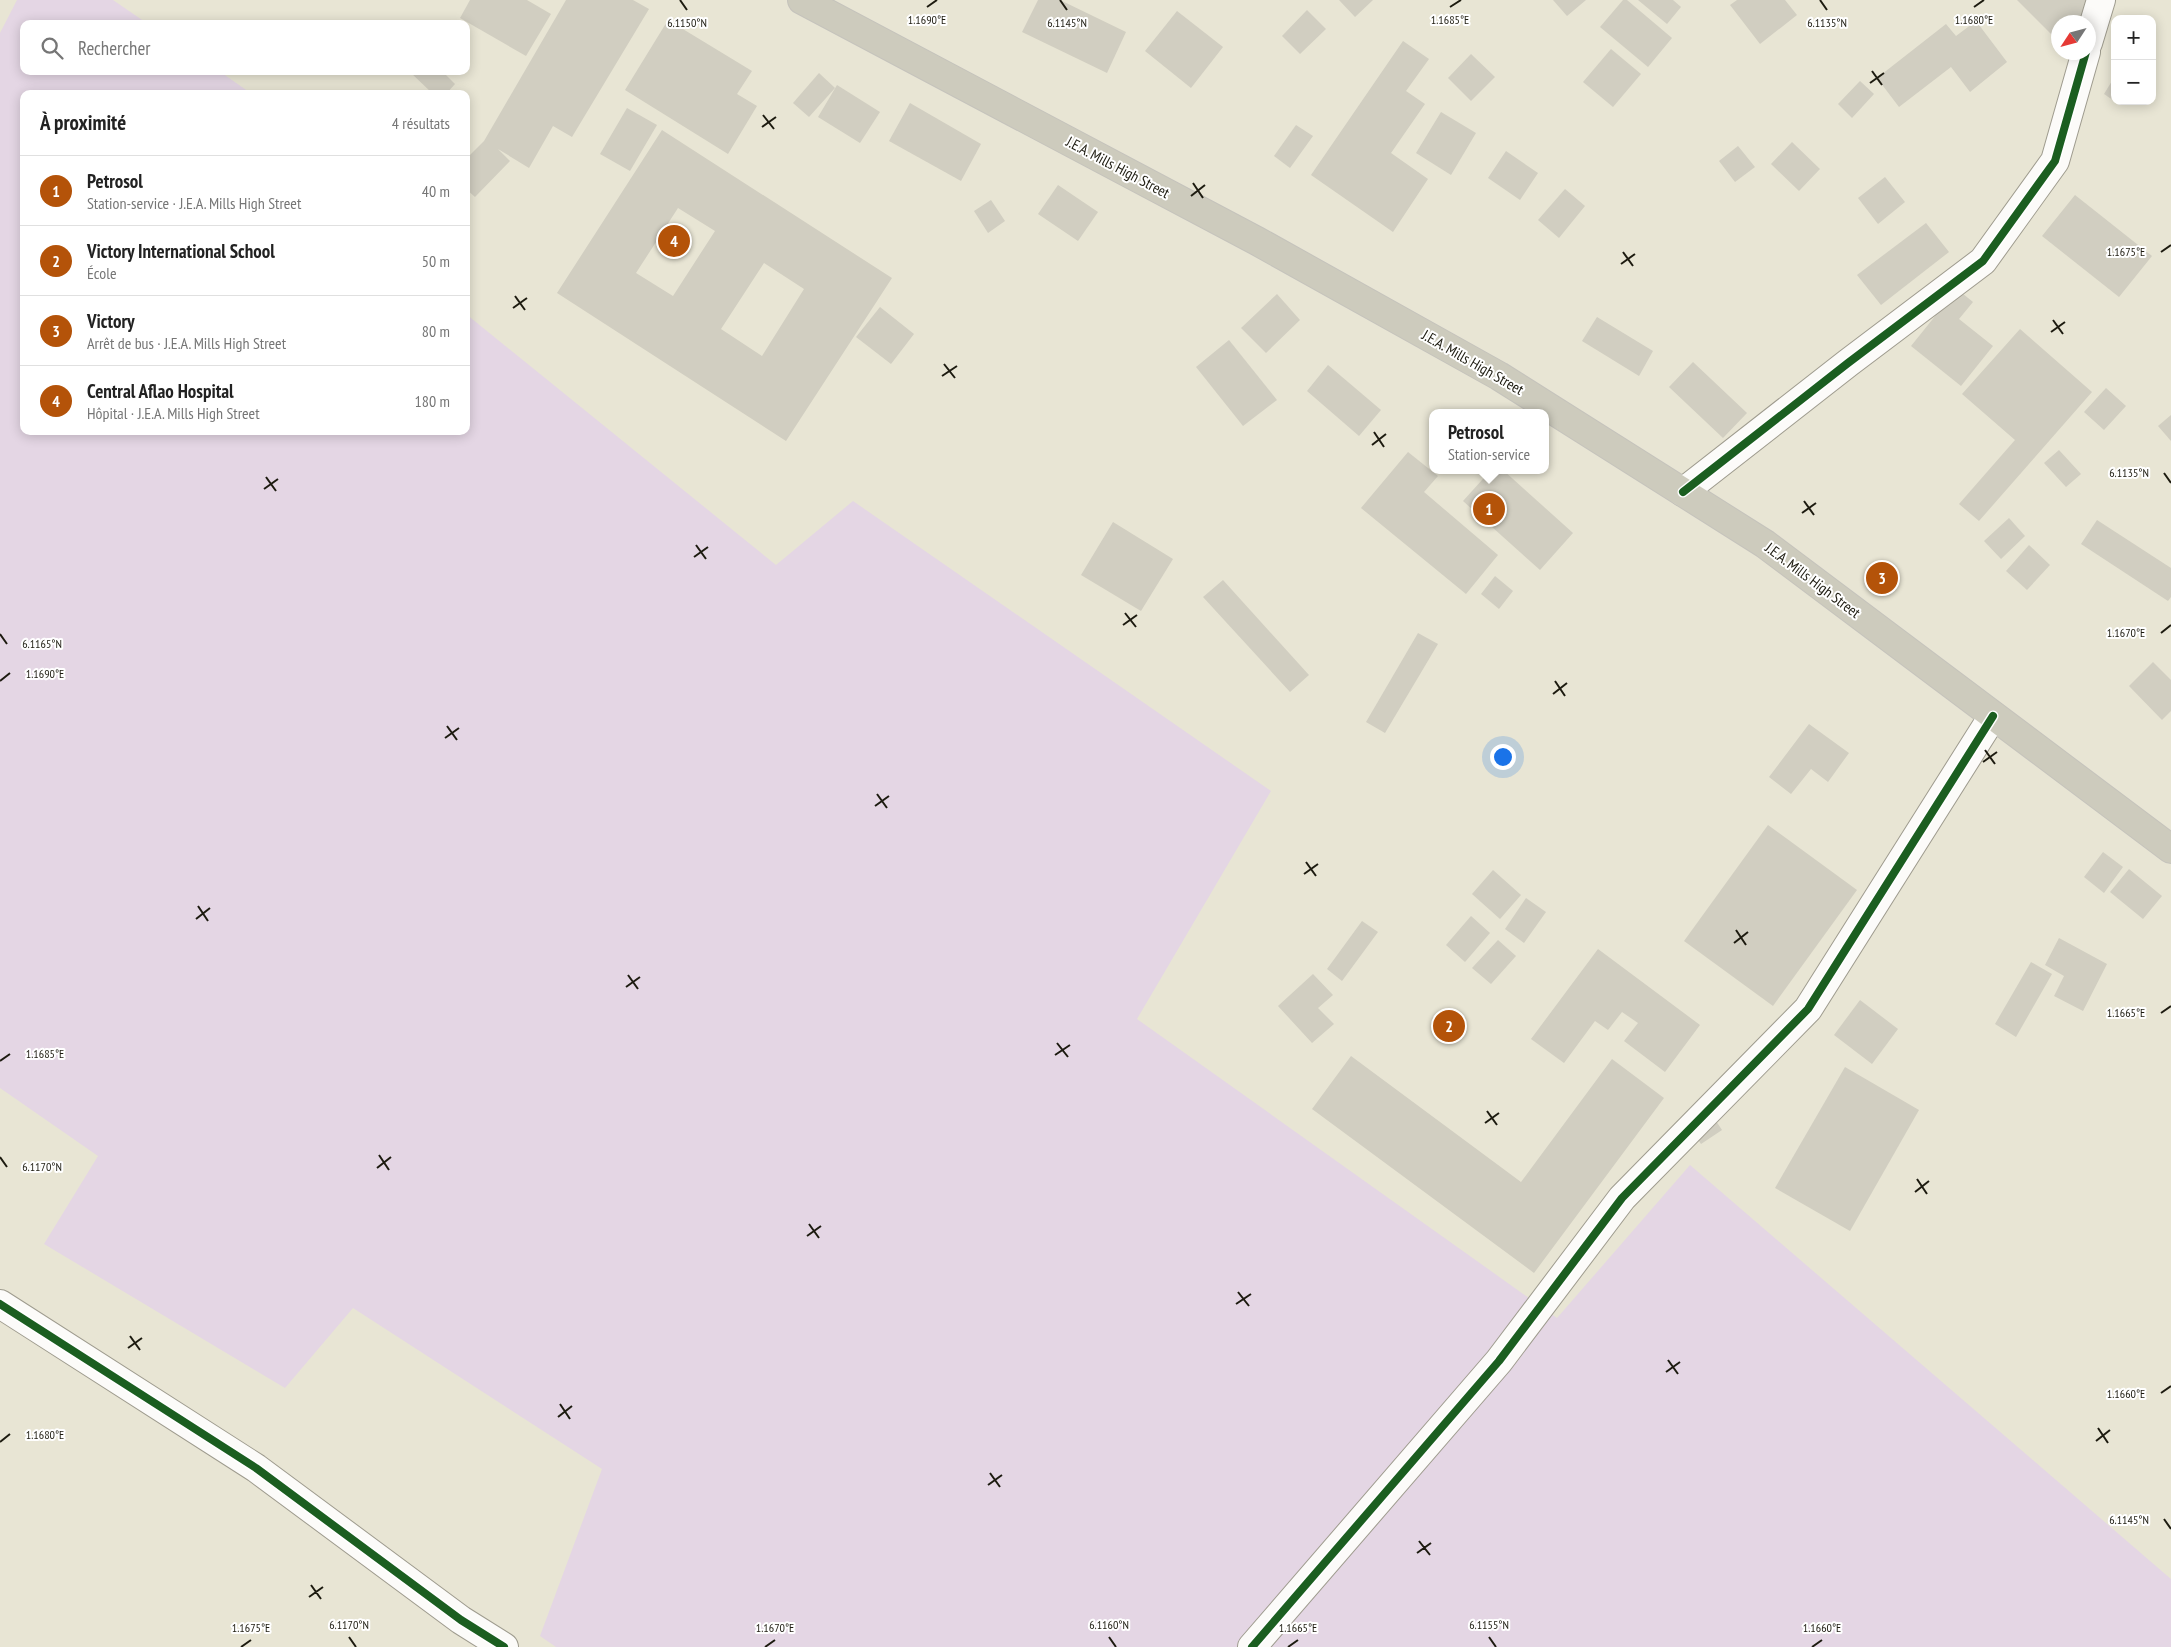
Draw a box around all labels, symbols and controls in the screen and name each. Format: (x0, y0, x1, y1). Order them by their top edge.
text: 1.1690°E (908, 12, 946, 27)
text: 1.1685°E (1431, 12, 1469, 27)
text: 1.1680°E (1955, 12, 1993, 27)
text: 6.1150°N (667, 15, 707, 30)
text: 6.1145°N (1047, 15, 1087, 30)
text: 6.1135°N (1807, 15, 1847, 30)
north arrow (2051, 15, 2096, 60)
map controls (2111, 15, 2156, 105)
button: + (2111, 15, 2156, 60)
search box (20, 20, 470, 75)
icon: search (38, 34, 66, 62)
text: Rechercher (78, 36, 150, 60)
button: − (2111, 60, 2156, 105)
text: À proximité (40, 109, 126, 136)
text: 4 résultats (392, 113, 450, 133)
street label: J.E.A. Mills High Street (1062, 131, 1173, 202)
text: Petrosol (87, 169, 143, 193)
text: 1 (52, 181, 60, 201)
text: 40 m (422, 181, 450, 201)
text: Station-service · J.E.A. Mills High Street (87, 193, 301, 213)
pin: 4 (658, 222, 690, 260)
text: Victory International School (87, 239, 275, 263)
text: 1.1675°E (2107, 244, 2145, 259)
text: 2 (52, 251, 60, 271)
text: 50 m (422, 251, 450, 271)
text: École (87, 263, 117, 283)
text: Victory (87, 309, 135, 333)
text: 3 (52, 321, 60, 341)
text: 80 m (422, 321, 450, 341)
street label: J.E.A. Mills High Street (1418, 325, 1527, 399)
text: Arrêt de bus · J.E.A. Mills High Street (87, 333, 286, 353)
text: Central Aflao Hospital (87, 379, 234, 403)
text: 4 (52, 391, 60, 411)
text: 180 m (415, 391, 450, 411)
text: Hôpital · J.E.A. Mills High Street (87, 403, 260, 423)
popup (1429, 409, 1549, 474)
text: Petrosol (1448, 420, 1504, 444)
text: Station-service (1448, 444, 1530, 464)
text: 6.1135°N (2109, 465, 2149, 480)
pin: 1 (1473, 490, 1505, 528)
street label: J.E.A. Mills High Street (1761, 537, 1864, 622)
pin: 3 (1866, 559, 1898, 597)
text: 1.1670°E (2107, 625, 2145, 640)
text: 6.1165°N (22, 636, 62, 651)
text: 1.1690°E (26, 666, 64, 681)
your location (1490, 744, 1516, 770)
text: 1.1665°E (2107, 1005, 2145, 1020)
pin: 2 (1433, 1007, 1465, 1045)
text: 1.1685°E (26, 1046, 64, 1061)
text: 6.1170°N (22, 1159, 62, 1174)
text: 1.1660°E (2107, 1386, 2145, 1401)
text: 1.1680°E (26, 1427, 64, 1442)
text: 6.1145°N (2109, 1512, 2149, 1527)
text: 6.1170°N (329, 1617, 369, 1632)
text: 6.1160°N (1089, 1617, 1129, 1632)
text: 6.1155°N (1469, 1617, 1509, 1632)
text: 1.1675°E (232, 1620, 270, 1635)
text: 1.1670°E (756, 1620, 794, 1635)
text: 1.1665°E (1279, 1620, 1317, 1635)
text: 1.1660°E (1803, 1620, 1841, 1635)

